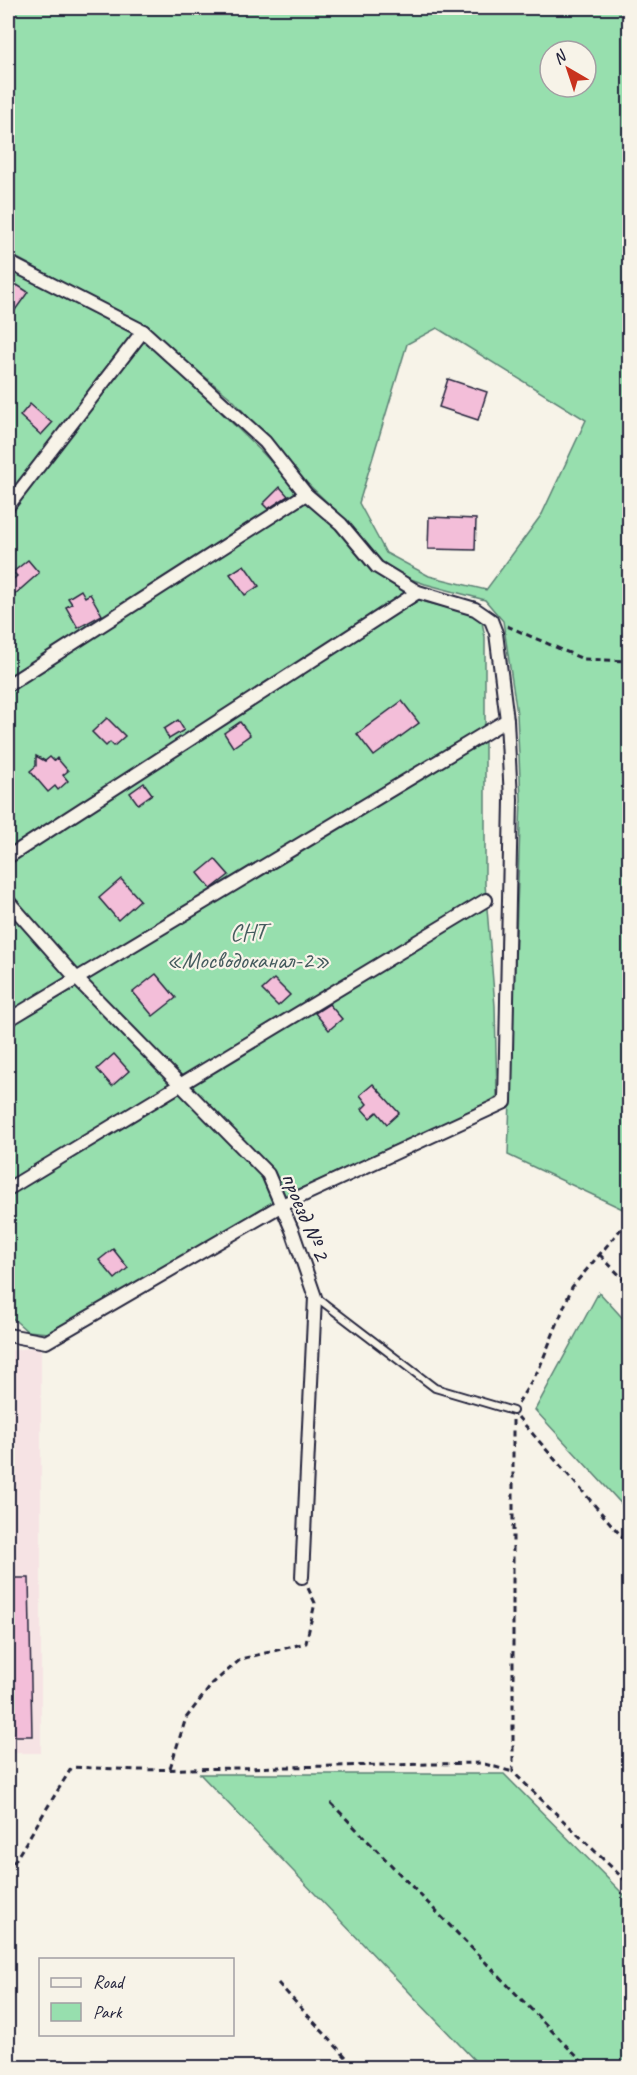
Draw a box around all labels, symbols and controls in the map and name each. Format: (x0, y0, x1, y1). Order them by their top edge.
north arrow (538, 39, 598, 99)
text: N (549, 45, 572, 69)
park label: СНТ «Мосводоканал-2» (166, 917, 330, 975)
street label: проезд № 2 (275, 1168, 338, 1266)
legend (39, 1958, 234, 2036)
text: Road (93, 1971, 126, 1993)
text: Park (93, 2001, 123, 2023)

